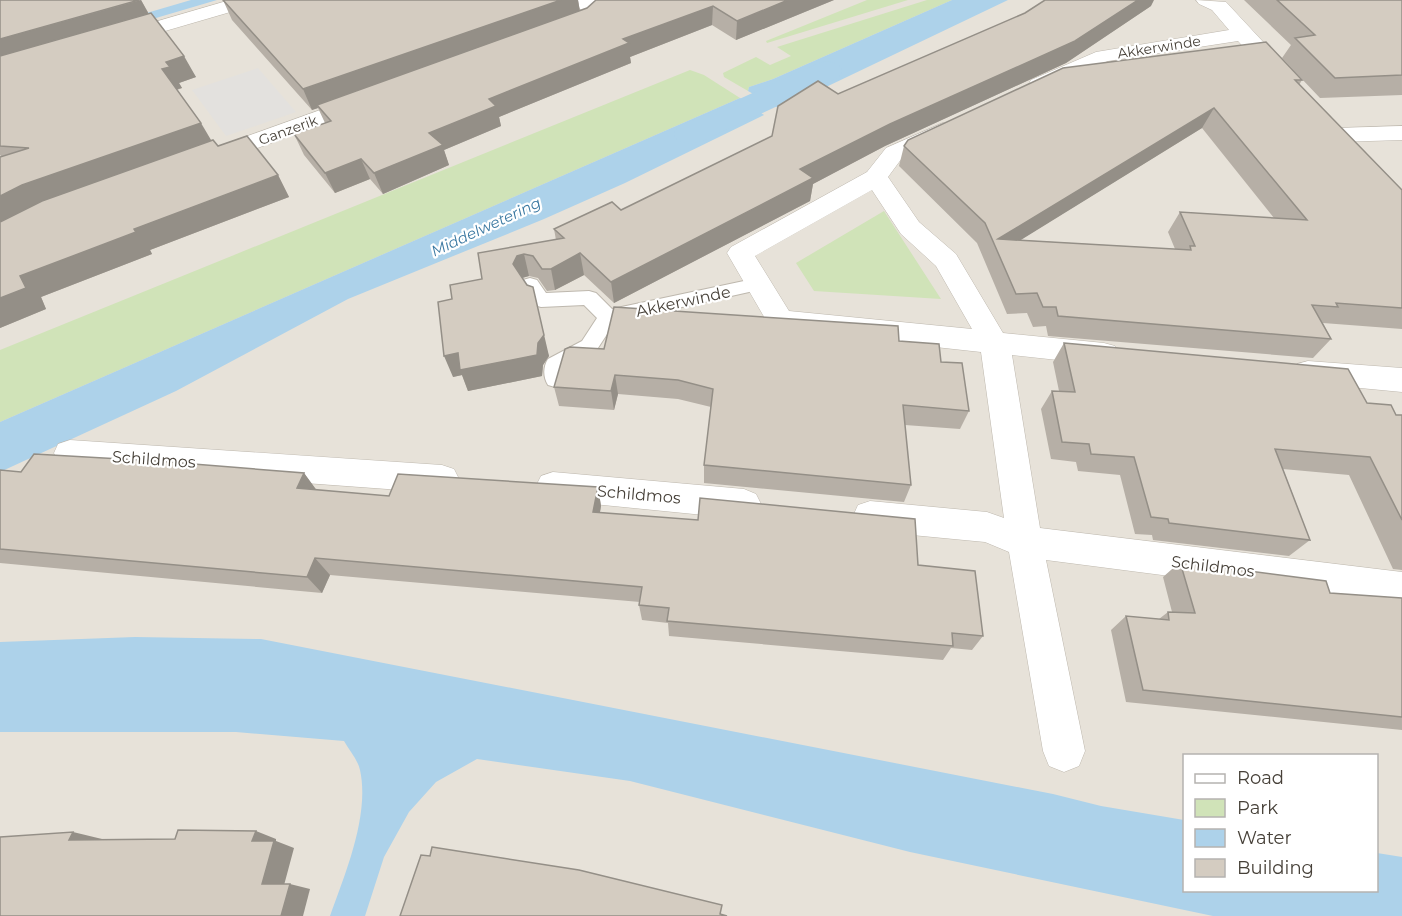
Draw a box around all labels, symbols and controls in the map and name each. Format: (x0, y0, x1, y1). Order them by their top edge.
street label: Akkerwinde (1116, 32, 1202, 62)
street label: Ganzerik (256, 111, 321, 149)
water label: Middelwetering (428, 193, 544, 260)
street label: Akkerwinde (634, 282, 732, 321)
street label: Schildmos (111, 447, 197, 472)
street label: Schildmos (596, 481, 682, 508)
street label: Schildmos (1170, 552, 1256, 581)
legend (1183, 754, 1378, 892)
text: Road (1237, 767, 1284, 789)
text: Park (1237, 797, 1278, 819)
text: Water (1237, 827, 1292, 849)
text: Building (1237, 857, 1314, 879)

